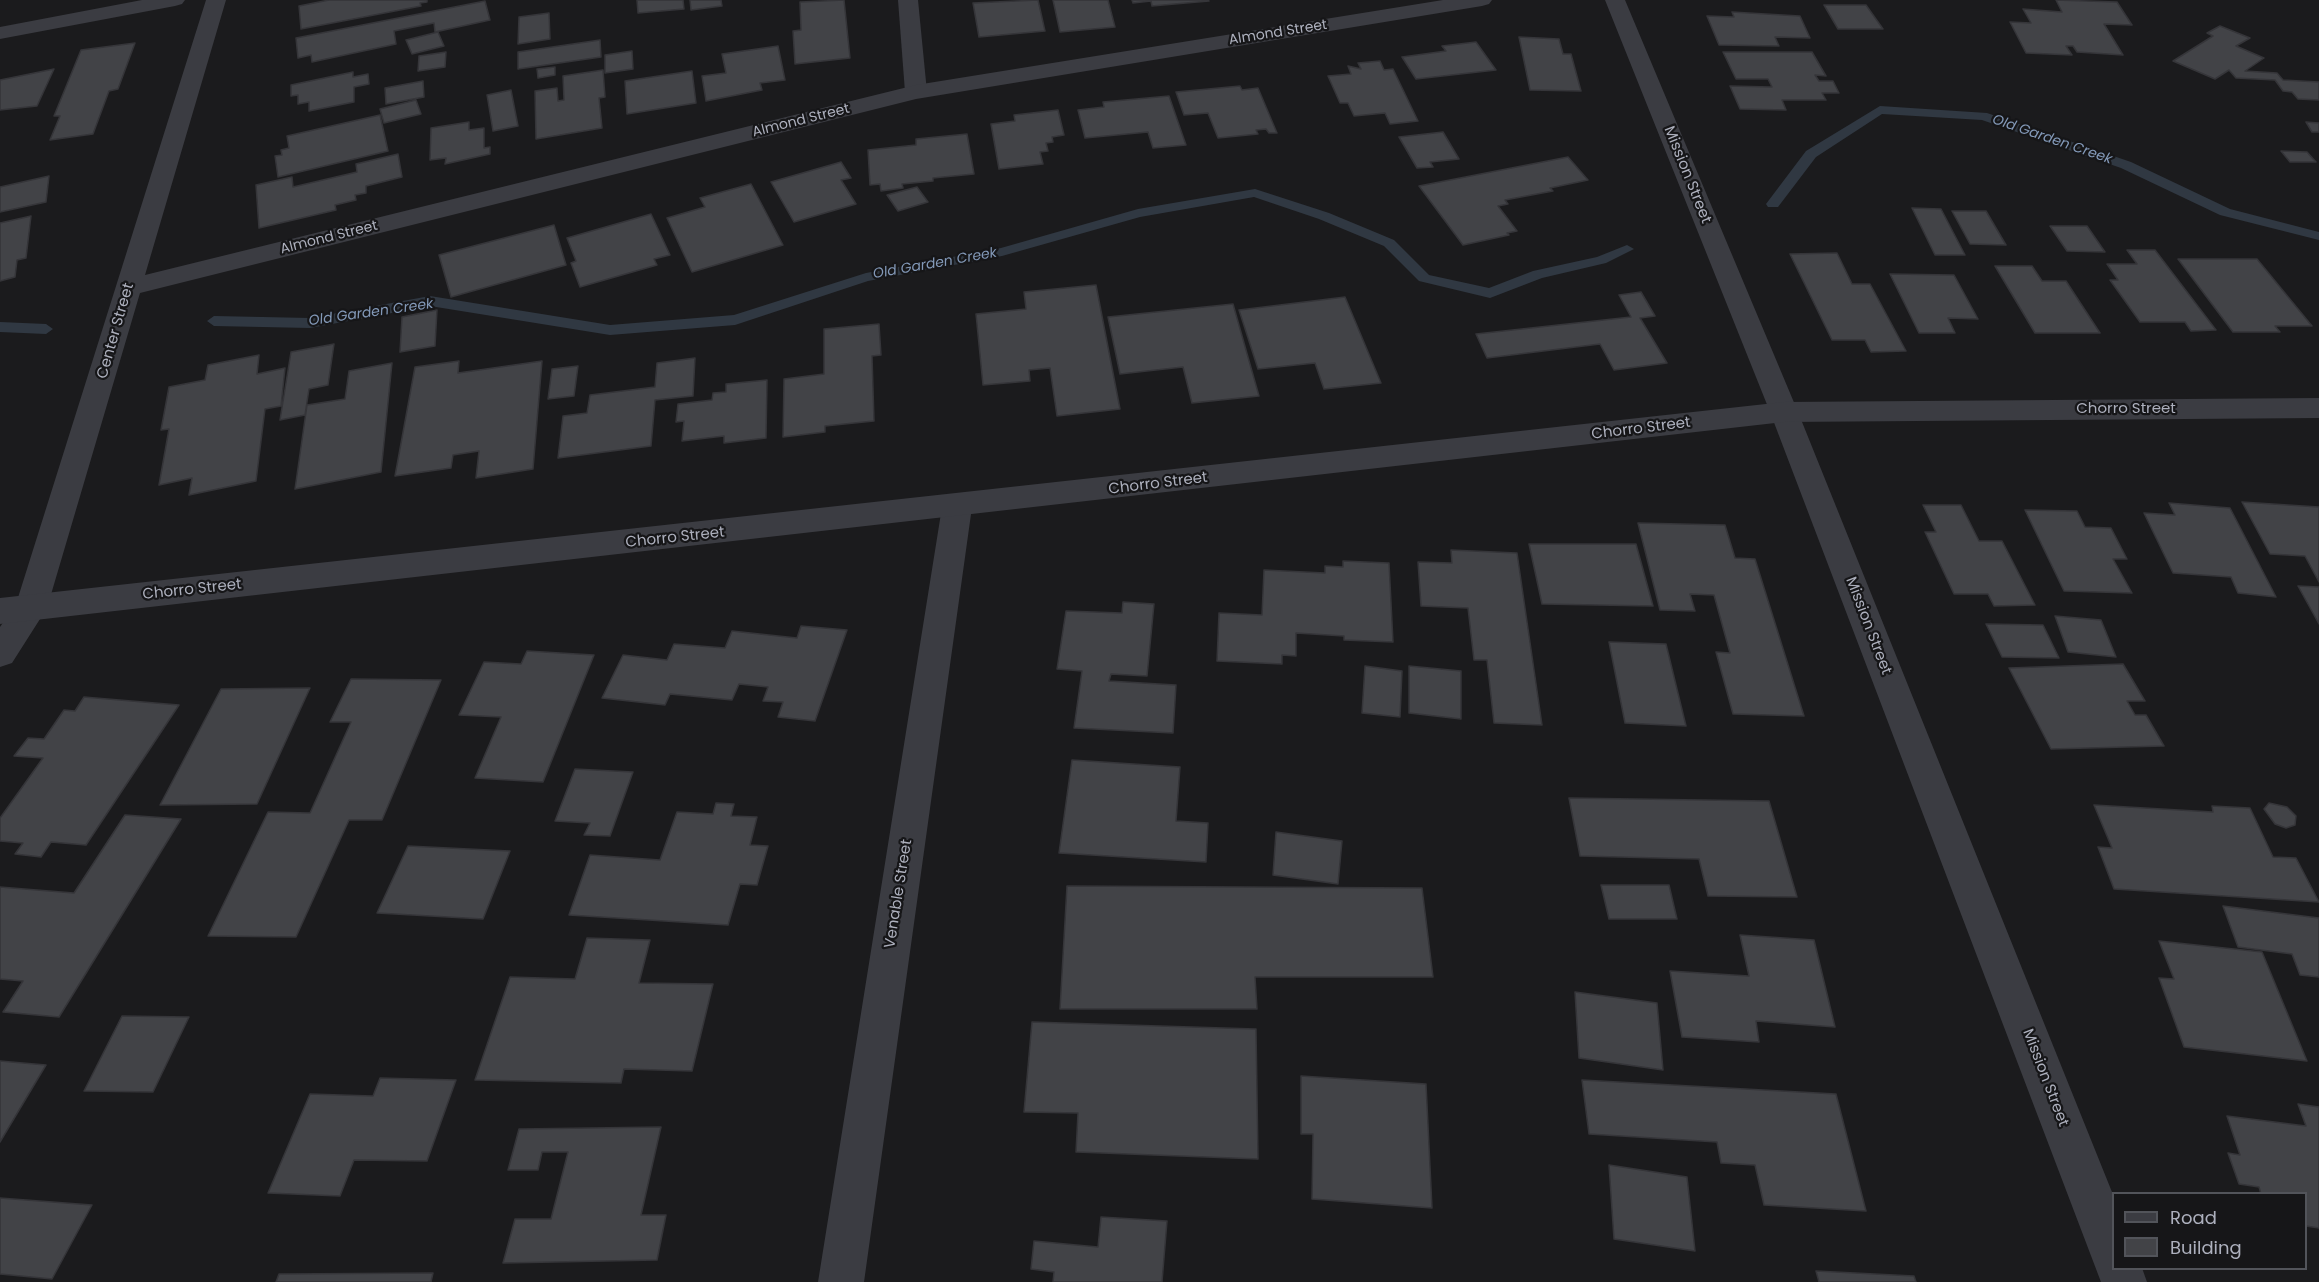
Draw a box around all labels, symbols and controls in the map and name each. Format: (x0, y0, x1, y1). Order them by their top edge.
street label: Almond Street (1228, 17, 1328, 49)
street label: Almond Street (751, 101, 851, 141)
water label: Old Garden Creek (1990, 112, 2114, 168)
street label: Mission Street (1659, 124, 1715, 226)
street label: Almond Street (279, 218, 379, 258)
water label: Old Garden Creek (872, 245, 998, 283)
street label: Center Street (94, 281, 138, 381)
water label: Old Garden Creek (308, 296, 434, 330)
street label: Chorro Street (2076, 400, 2176, 418)
street label: Chorro Street (1591, 414, 1691, 444)
street label: Chorro Street (1108, 469, 1208, 499)
street label: Chorro Street (625, 524, 725, 552)
street label: Mission Street (1841, 575, 1895, 677)
street label: Chorro Street (142, 576, 242, 604)
street label: Venable Street (881, 838, 917, 950)
street label: Mission Street (2018, 1027, 2072, 1129)
legend (2112, 1192, 2307, 1270)
text: Road (2170, 1205, 2217, 1230)
text: Building (2170, 1235, 2242, 1260)

